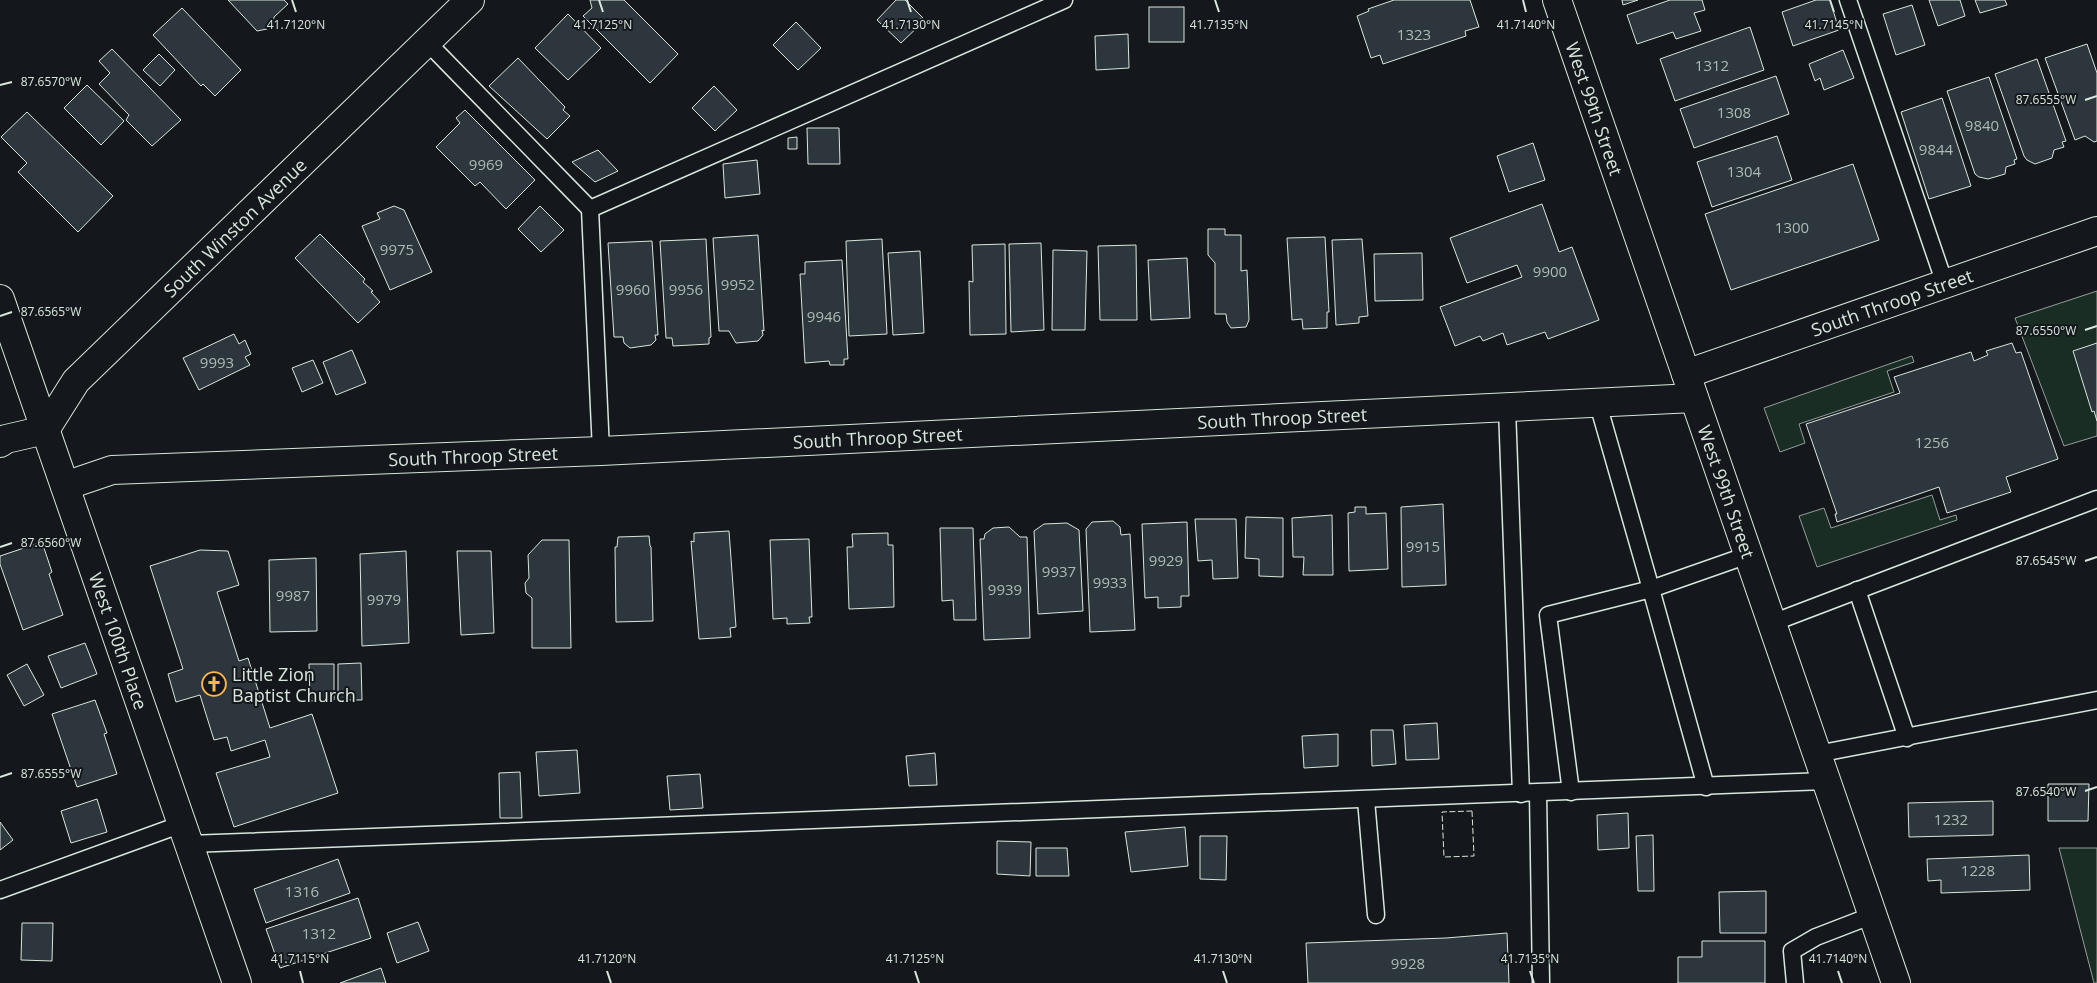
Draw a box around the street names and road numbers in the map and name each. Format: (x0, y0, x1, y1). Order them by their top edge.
street label: West 99th Street (1560, 39, 1629, 179)
street label: South Winston Avenue (158, 153, 311, 302)
street label: South Throop Street (1808, 263, 1976, 342)
street label: South Throop Street (1197, 402, 1368, 434)
street label: South Throop Street (792, 421, 963, 454)
street label: West 99th Street (1692, 422, 1761, 561)
street label: South Throop Street (388, 441, 558, 471)
street label: West 100th Place (84, 569, 153, 713)

